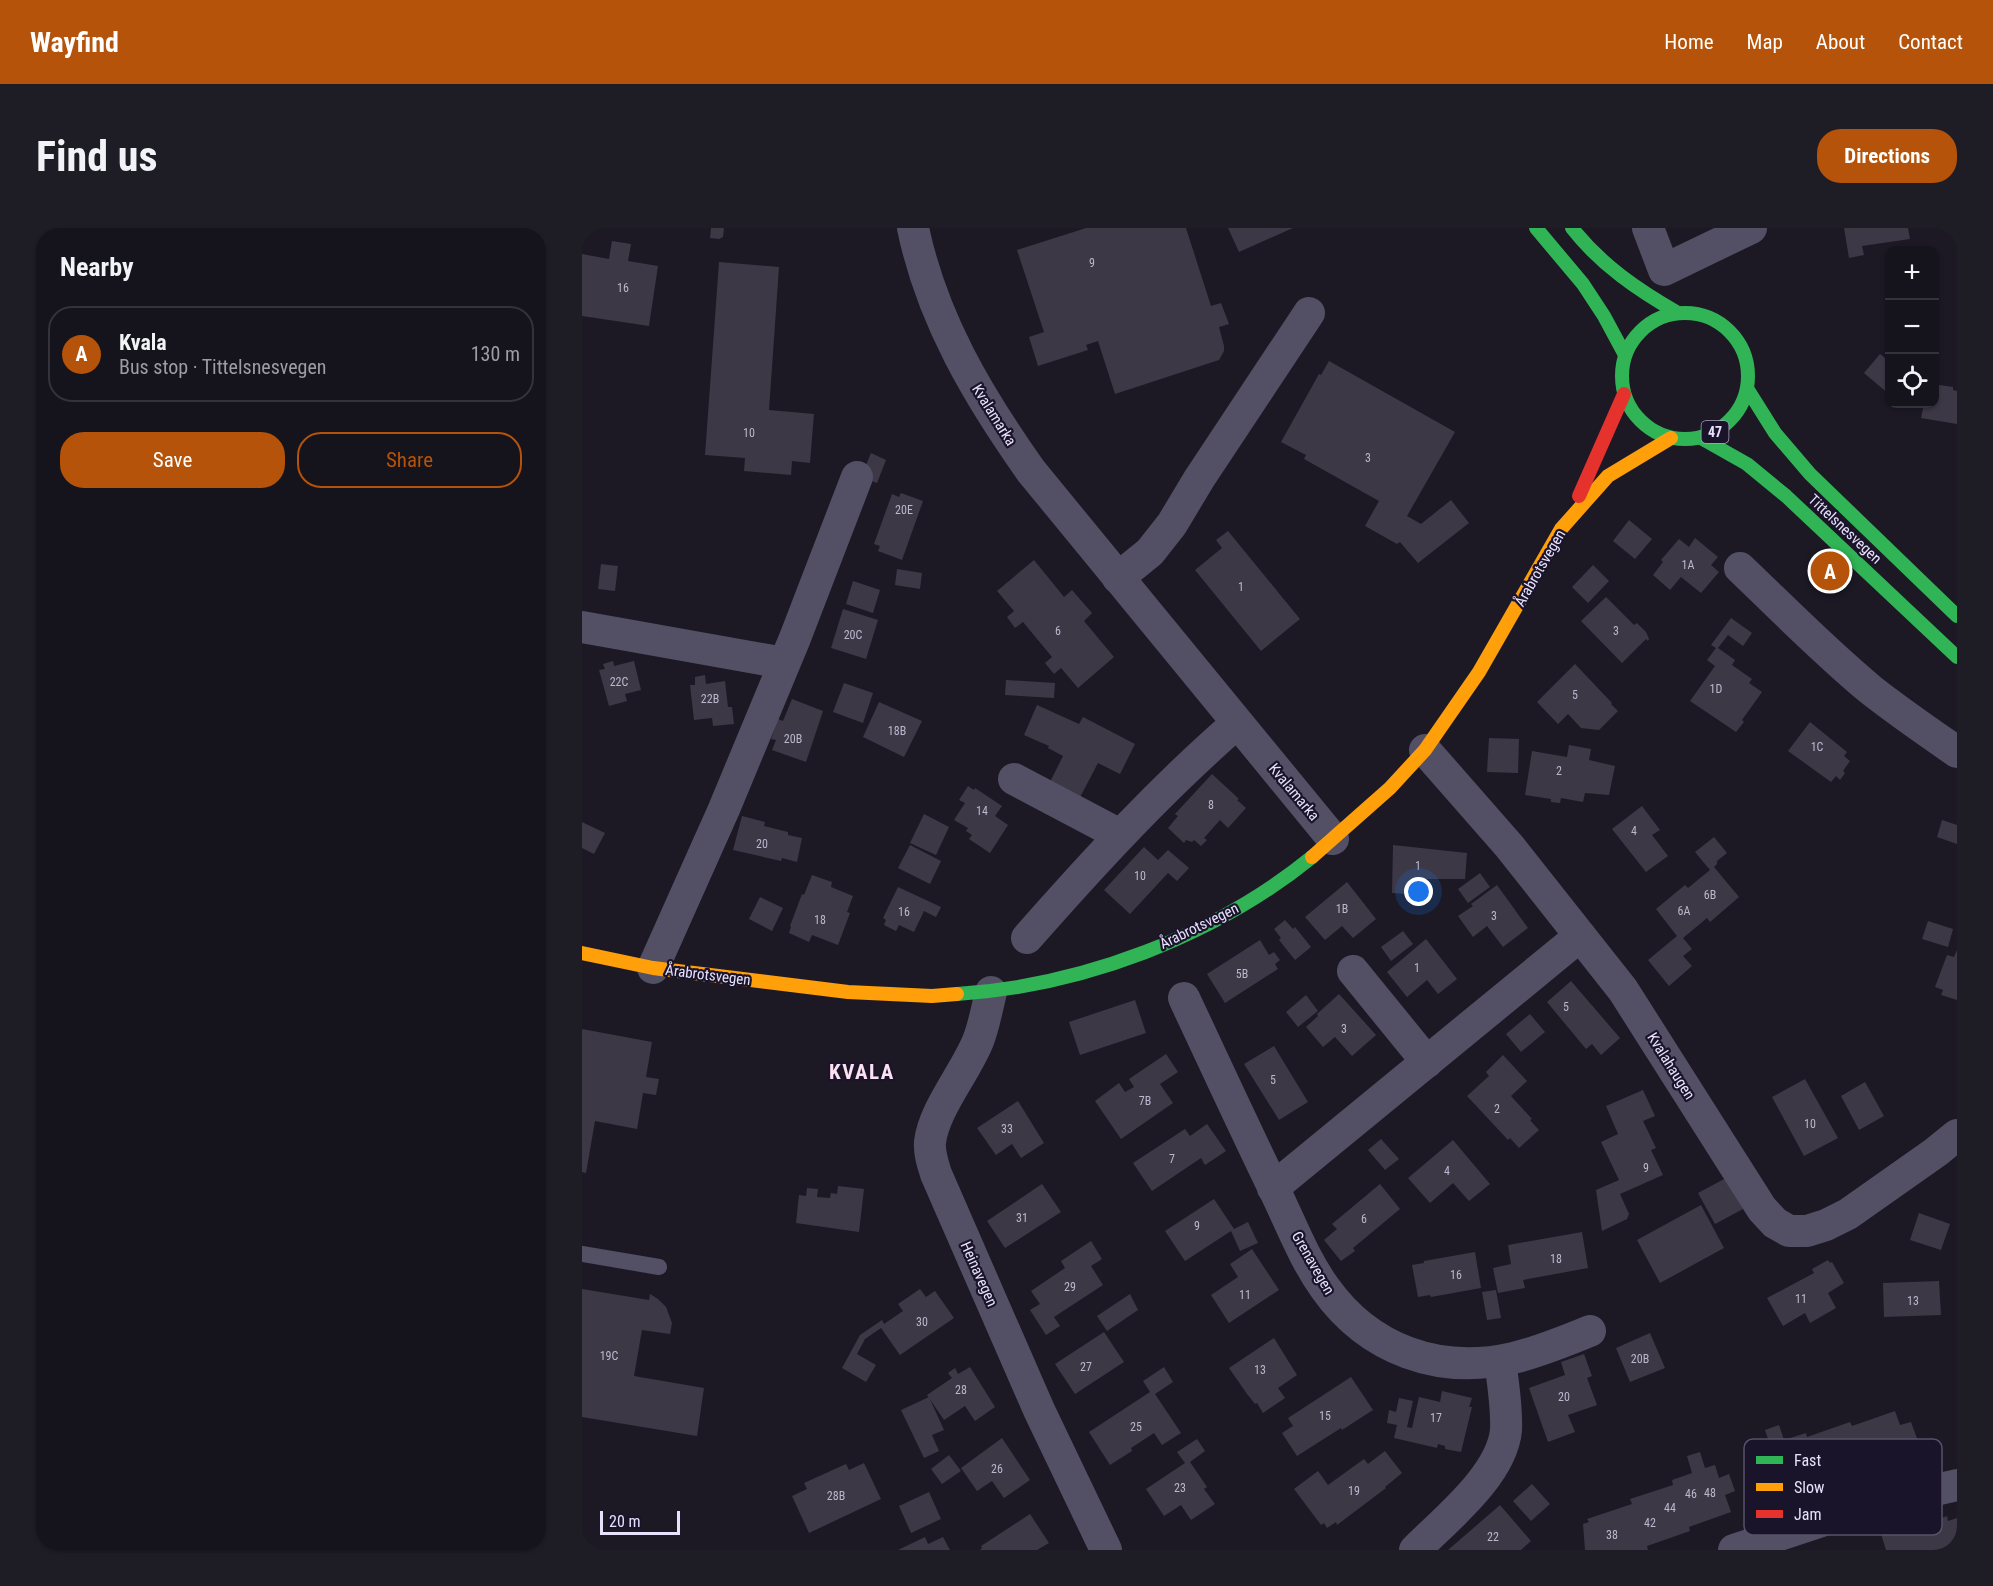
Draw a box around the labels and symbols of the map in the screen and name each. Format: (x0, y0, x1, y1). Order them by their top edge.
house number: 9 (1089, 256, 1095, 270)
house number: 16 (617, 281, 629, 295)
street label: Kvalamarka (968, 381, 1020, 449)
road number: 47 (1702, 421, 1728, 443)
house number: 10 (743, 426, 755, 440)
house number: 3 (1365, 451, 1371, 465)
street label: Tittelsnesvegen (1805, 490, 1885, 568)
house number: 20E (895, 503, 913, 517)
street label: Årabrotsvegen (1511, 526, 1569, 610)
pin: A (1810, 548, 1850, 594)
house number: 1A (1682, 558, 1695, 572)
house number: 1 (1238, 580, 1244, 594)
house number: 6 (1055, 624, 1061, 638)
house number: 3 (1613, 624, 1619, 638)
house number: 20C (844, 628, 863, 642)
house number: 22C (610, 675, 629, 689)
house number: 1D (1710, 682, 1723, 696)
house number: 5 (1572, 688, 1578, 702)
house number: 22B (701, 692, 719, 706)
house number: 18B (888, 724, 906, 738)
house number: 20B (784, 732, 802, 746)
house number: 1C (1811, 740, 1824, 754)
street label: Kvalamarka (1265, 760, 1323, 824)
house number: 2 (1556, 764, 1562, 778)
house number: 8 (1208, 798, 1214, 812)
house number: 14 (976, 804, 988, 818)
house number: 4 (1631, 824, 1637, 838)
house number: 20 (756, 837, 768, 851)
house number: 1 (1415, 859, 1421, 873)
house number: 10 (1134, 869, 1146, 883)
your location (1404, 877, 1433, 906)
house number: 6B (1704, 888, 1716, 902)
street label: Årabrotsvegen (1156, 899, 1242, 953)
house number: 1B (1336, 902, 1348, 916)
house number: 6A (1678, 904, 1691, 918)
house number: 16 (898, 905, 910, 919)
house number: 3 (1491, 909, 1497, 923)
house number: 18 (814, 913, 826, 927)
street label: Årabrotsvegen (664, 961, 752, 989)
house number: 1 (1414, 961, 1420, 975)
house number: 5B (1236, 967, 1248, 981)
house number: 5 (1563, 1000, 1569, 1014)
house number: 3 (1341, 1022, 1347, 1036)
street label: Kvalahaugen (1643, 1029, 1699, 1103)
district label: KVALA (829, 1060, 895, 1084)
house number: 5 (1270, 1073, 1276, 1087)
house number: 7B (1139, 1094, 1151, 1108)
house number: 2 (1494, 1102, 1500, 1116)
house number: 10 (1804, 1117, 1816, 1131)
house number: 33 (1001, 1122, 1013, 1136)
house number: 7 (1169, 1152, 1175, 1166)
house number: 9 (1643, 1161, 1649, 1175)
house number: 4 (1444, 1164, 1450, 1178)
house number: 31 (1016, 1211, 1028, 1225)
house number: 6 (1361, 1212, 1367, 1226)
house number: 9 (1194, 1219, 1200, 1233)
street label: Grenavegen (1288, 1228, 1338, 1298)
street label: Heinavegen (957, 1239, 1001, 1309)
house number: 18 (1550, 1252, 1562, 1266)
house number: 16 (1450, 1268, 1462, 1282)
house number: 29 (1064, 1280, 1076, 1294)
house number: 11 (1239, 1288, 1251, 1302)
house number: 11 (1795, 1292, 1807, 1306)
house number: 13 (1907, 1294, 1919, 1308)
house number: 30 (916, 1315, 928, 1329)
house number: 19C (600, 1349, 619, 1363)
house number: 20B (1631, 1352, 1649, 1366)
house number: 27 (1080, 1360, 1092, 1374)
house number: 13 (1254, 1363, 1266, 1377)
house number: 28 (955, 1383, 967, 1397)
house number: 20 (1558, 1390, 1570, 1404)
house number: 15 (1319, 1409, 1331, 1423)
house number: 17 (1430, 1411, 1442, 1425)
house number: 25 (1130, 1420, 1142, 1434)
legend (1744, 1439, 1942, 1535)
text: Fast (1794, 1451, 1821, 1470)
house number: 26 (991, 1462, 1003, 1476)
text: Slow (1794, 1478, 1824, 1497)
house number: 23 (1174, 1481, 1186, 1495)
house number: 19 (1348, 1484, 1360, 1498)
house number: 48 (1704, 1486, 1716, 1500)
house number: 46 (1685, 1487, 1697, 1501)
house number: 28B (827, 1489, 845, 1503)
house number: 44 (1664, 1501, 1676, 1515)
text: Jam (1794, 1505, 1821, 1524)
scale bar (600, 1508, 680, 1536)
house number: 42 (1644, 1516, 1656, 1530)
house number: 38 (1606, 1528, 1618, 1542)
house number: 22 (1487, 1530, 1499, 1544)

